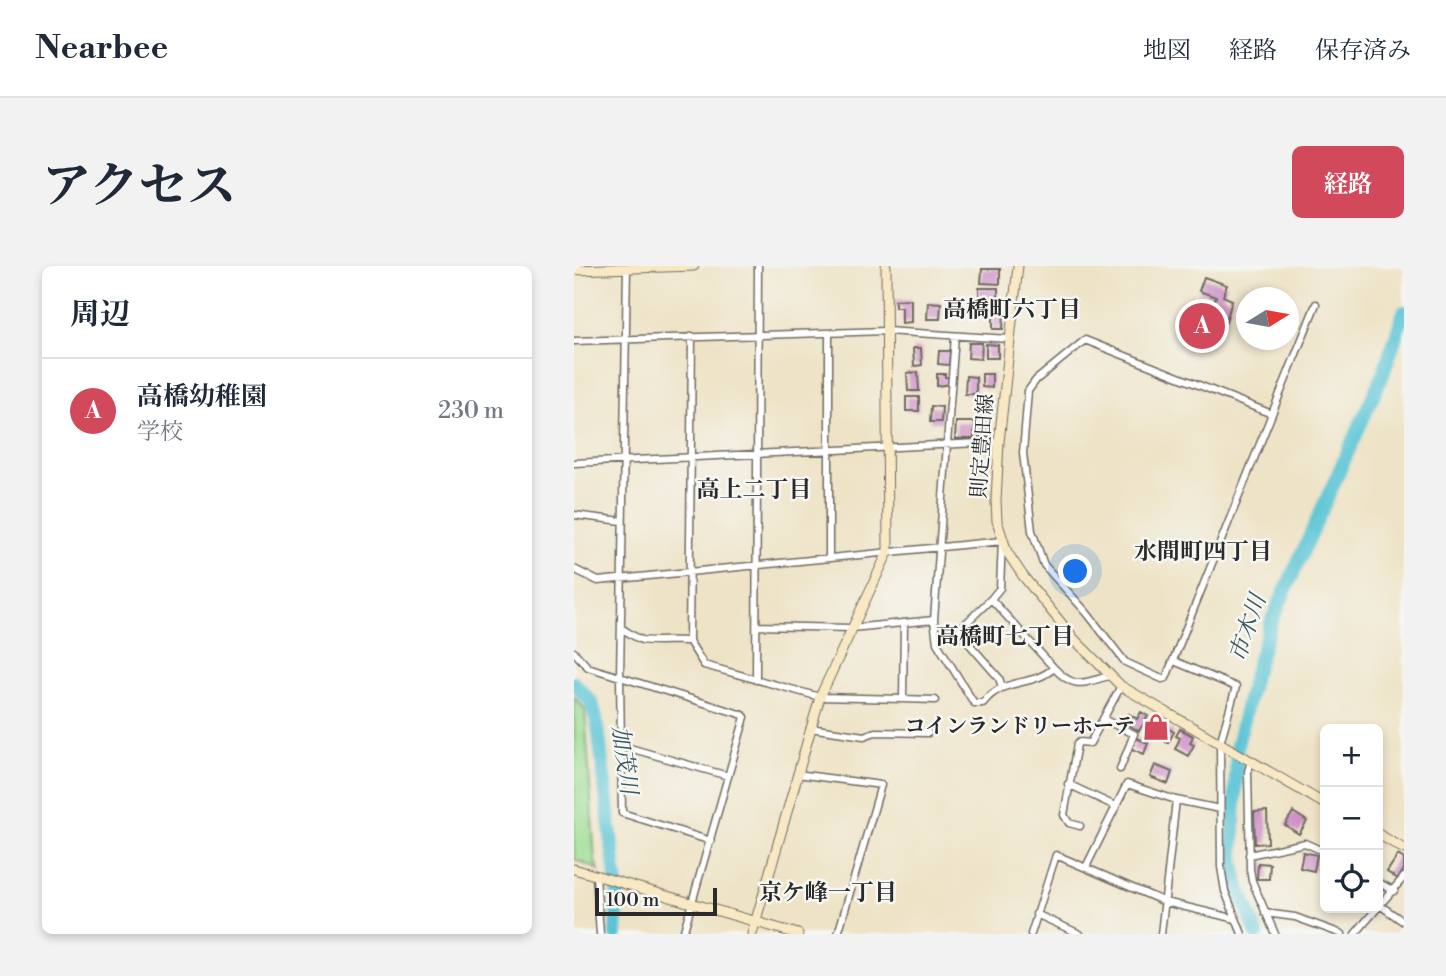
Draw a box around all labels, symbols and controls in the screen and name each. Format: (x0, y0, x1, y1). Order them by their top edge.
text: Nearbee (35, 28, 168, 69)
text: 地図 (1143, 36, 1191, 66)
text: 経路 (1229, 36, 1277, 66)
text: 保存済み (1315, 36, 1411, 66)
button: 経路 (1292, 146, 1404, 218)
text: アクセス (42, 157, 237, 218)
north arrow (1236, 287, 1299, 350)
text: 周辺 (70, 296, 130, 334)
district label: 高橋町六丁目 (943, 296, 1081, 324)
pin: A (1179, 300, 1225, 352)
text: 高橋幼稚園 (137, 381, 267, 413)
street label: 則定豊田線 (966, 393, 1000, 499)
text: A (85, 397, 101, 425)
text: 230 m (438, 397, 504, 425)
text: 学校 (137, 418, 183, 446)
district label: 高上二丁目 (697, 476, 812, 504)
district label: 水間町四丁目 (1134, 538, 1272, 566)
your location (1058, 554, 1092, 588)
water label: 市木川 (1224, 588, 1273, 665)
district label: 高橋町七丁目 (936, 623, 1074, 651)
shop icon: コインランドリーホーテ (1141, 712, 1171, 742)
place label: コインランドリーホーテ (905, 714, 1135, 740)
water label: 加茂川 (605, 724, 643, 799)
map controls (1320, 724, 1383, 913)
button: + (1320, 724, 1383, 787)
button: − (1320, 787, 1383, 850)
button: locate (1320, 850, 1383, 913)
district label: 京ケ峰一丁目 (759, 879, 897, 907)
scale bar (595, 885, 718, 917)
text: 100 m (606, 888, 659, 912)

